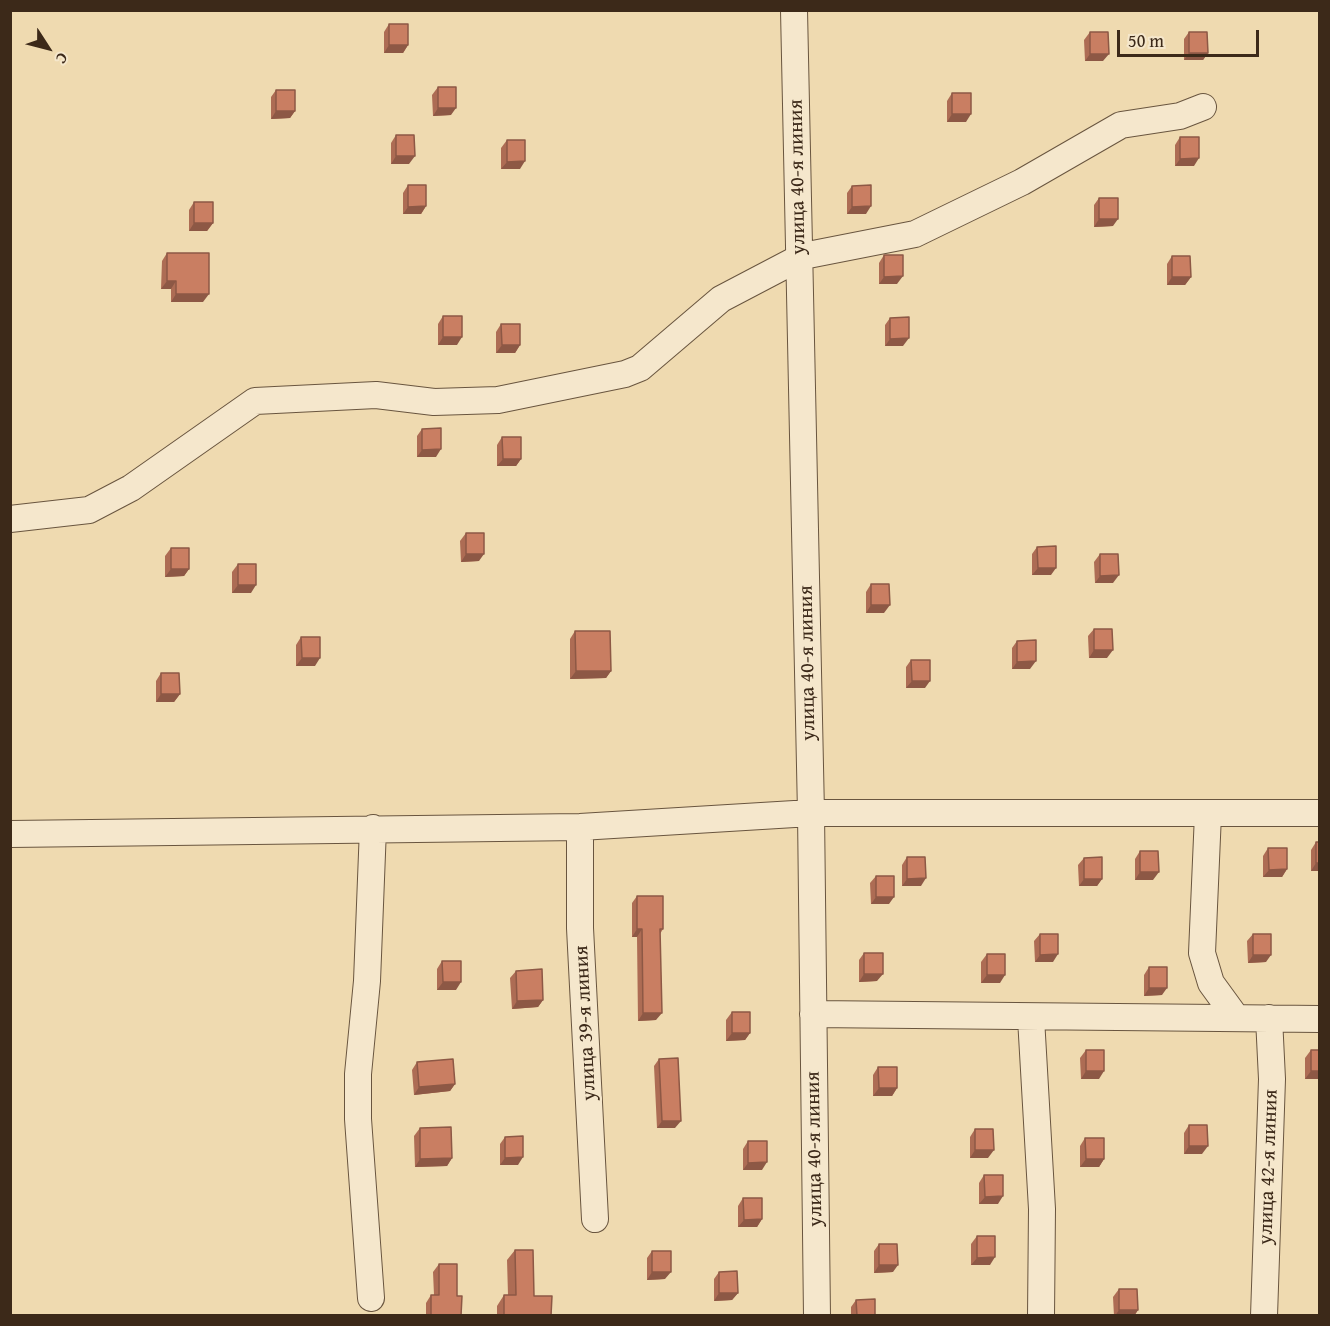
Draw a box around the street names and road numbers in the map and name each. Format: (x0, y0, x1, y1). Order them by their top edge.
street label: улица 40-я линия (785, 99, 811, 255)
street label: улица 40-я линия (795, 585, 821, 741)
street label: улица 39-я линия (570, 945, 602, 1101)
street label: улица 40-я линия (802, 1071, 828, 1227)
street label: улица 42-я линия (1254, 1089, 1284, 1245)

